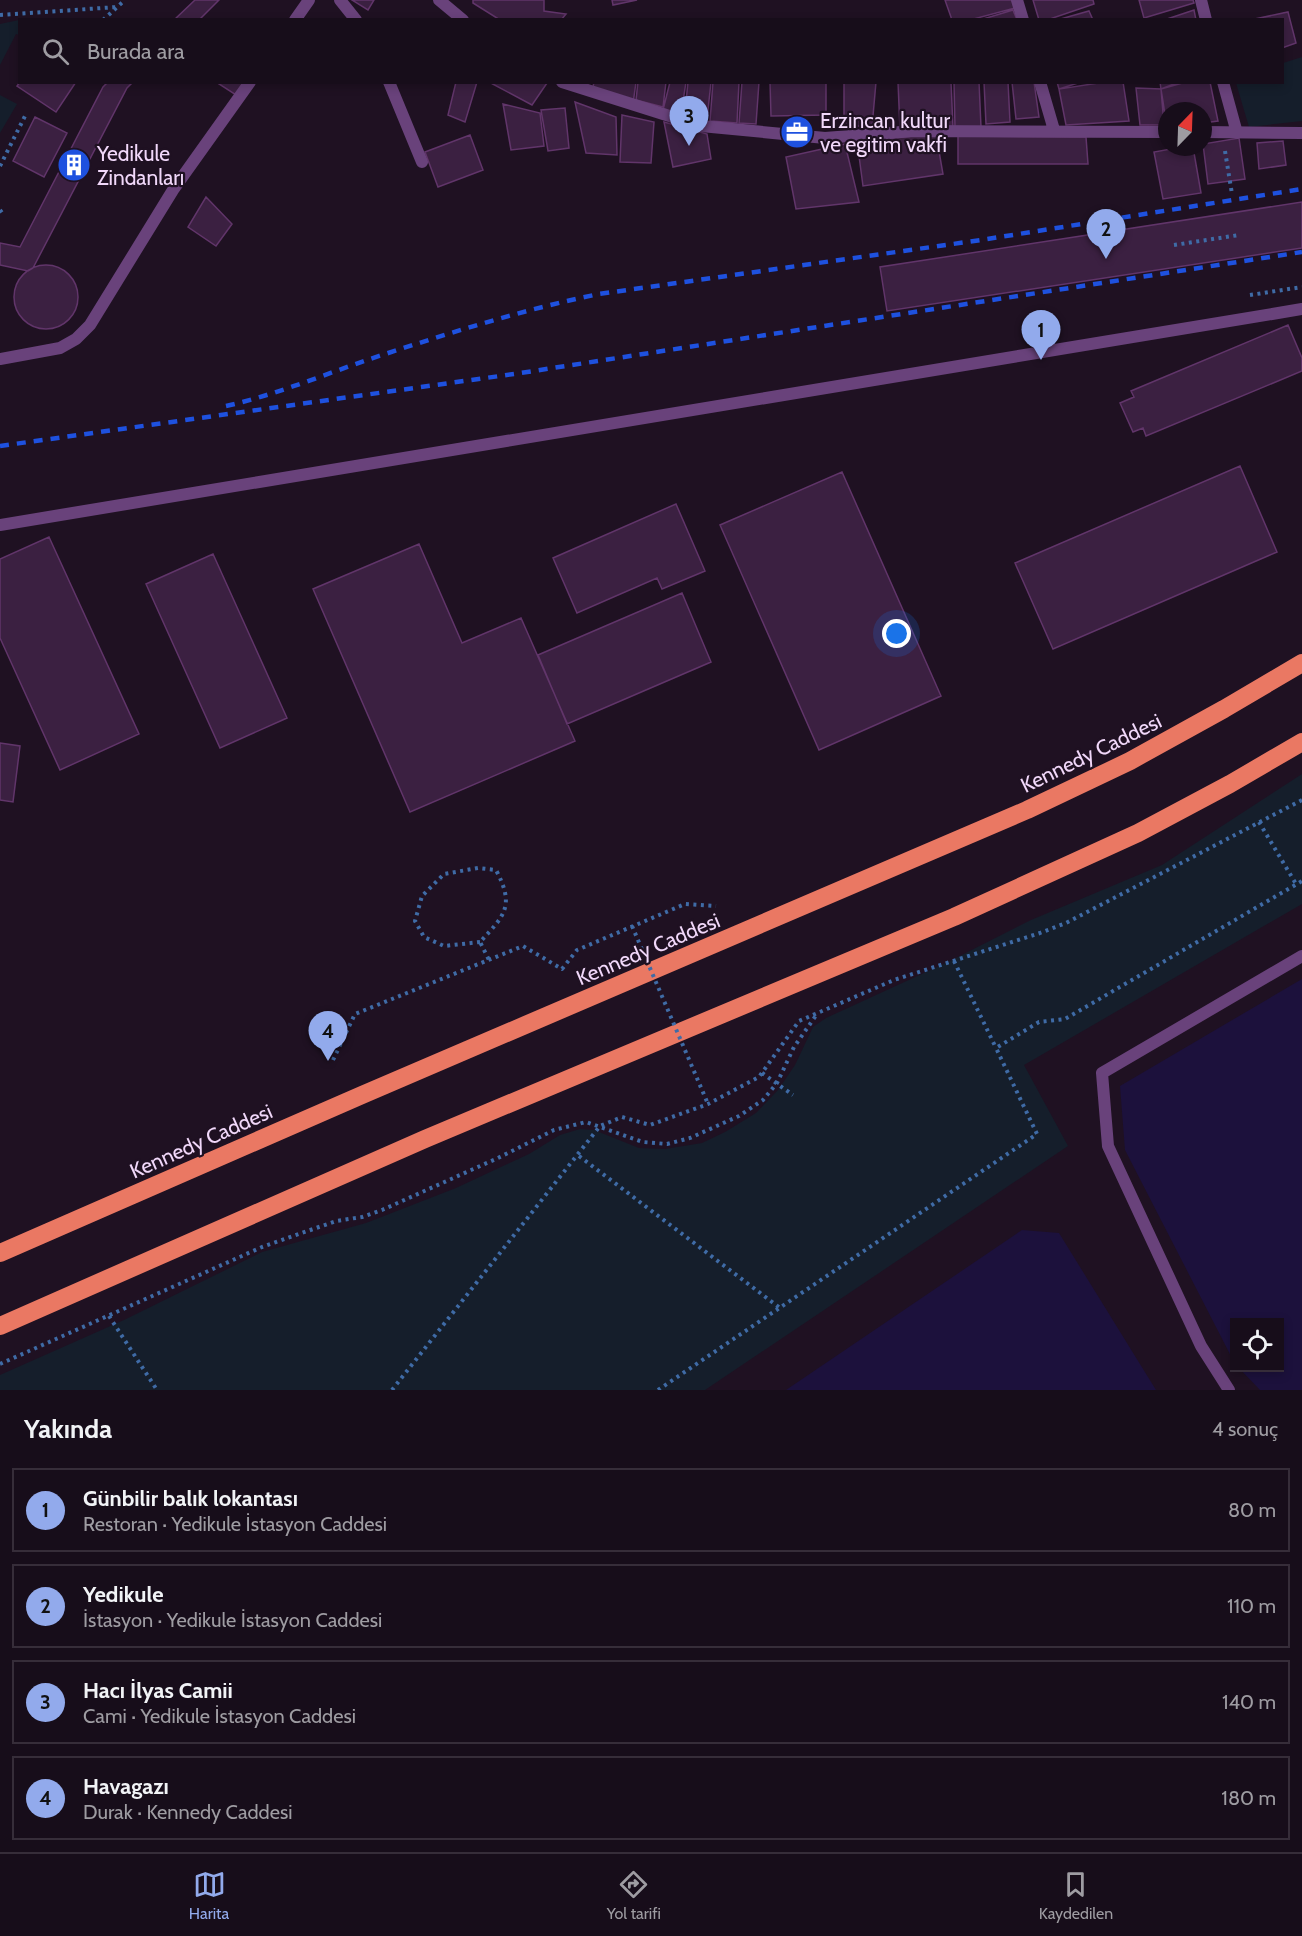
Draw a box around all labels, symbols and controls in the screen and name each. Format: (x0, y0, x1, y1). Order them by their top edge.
search box (18, 18, 1284, 84)
icon: search (39, 35, 72, 68)
text: Burada ara (87, 38, 185, 65)
pin: 3 (670, 96, 708, 146)
north arrow (1158, 102, 1212, 156)
place label: Erzincan kultur ve egitim vakfi (820, 108, 951, 157)
office icon: Erzincan kultur ve egitim vakfi (779, 114, 815, 150)
place label: Yedikule Zindanları (96, 141, 184, 190)
building icon: Yedikule Zindanları (56, 147, 92, 183)
pin: 2 (1086, 210, 1126, 259)
pin: 1 (1022, 310, 1060, 360)
your location (882, 619, 911, 648)
street label: Kennedy Caddesi (1017, 708, 1165, 798)
street label: Kennedy Caddesi (573, 908, 723, 990)
pin: 4 (308, 1012, 348, 1061)
street label: Kennedy Caddesi (126, 1098, 276, 1184)
map controls (1230, 1318, 1284, 1372)
button: locate (1230, 1318, 1284, 1372)
text: Yakında (24, 1413, 112, 1445)
text: 4 sonuç (1212, 1417, 1278, 1441)
text: Günbilir balık lokantası (83, 1485, 298, 1512)
text: 1 (42, 1498, 49, 1522)
text: 80 m (1228, 1498, 1276, 1522)
text: Restoran · Yedikule İstasyon Caddesi (83, 1512, 387, 1536)
text: Yedikule (83, 1581, 163, 1608)
text: 2 (40, 1594, 51, 1618)
text: 110 m (1227, 1594, 1276, 1618)
text: İstasyon · Yedikule İstasyon Caddesi (83, 1608, 382, 1632)
text: Hacı İlyas Camii (83, 1677, 233, 1704)
text: 3 (40, 1690, 51, 1714)
text: 140 m (1222, 1690, 1276, 1714)
text: Cami · Yedikule İstasyon Caddesi (83, 1704, 356, 1728)
text: Havagazı (83, 1773, 169, 1800)
text: 4 (39, 1786, 52, 1810)
text: 180 m (1221, 1786, 1276, 1810)
text: Durak · Kennedy Caddesi (83, 1800, 292, 1824)
tab: Harita (189, 1868, 229, 1923)
tab: Yol tarifi (607, 1868, 661, 1923)
tab: Kaydedilen (1039, 1868, 1113, 1923)

